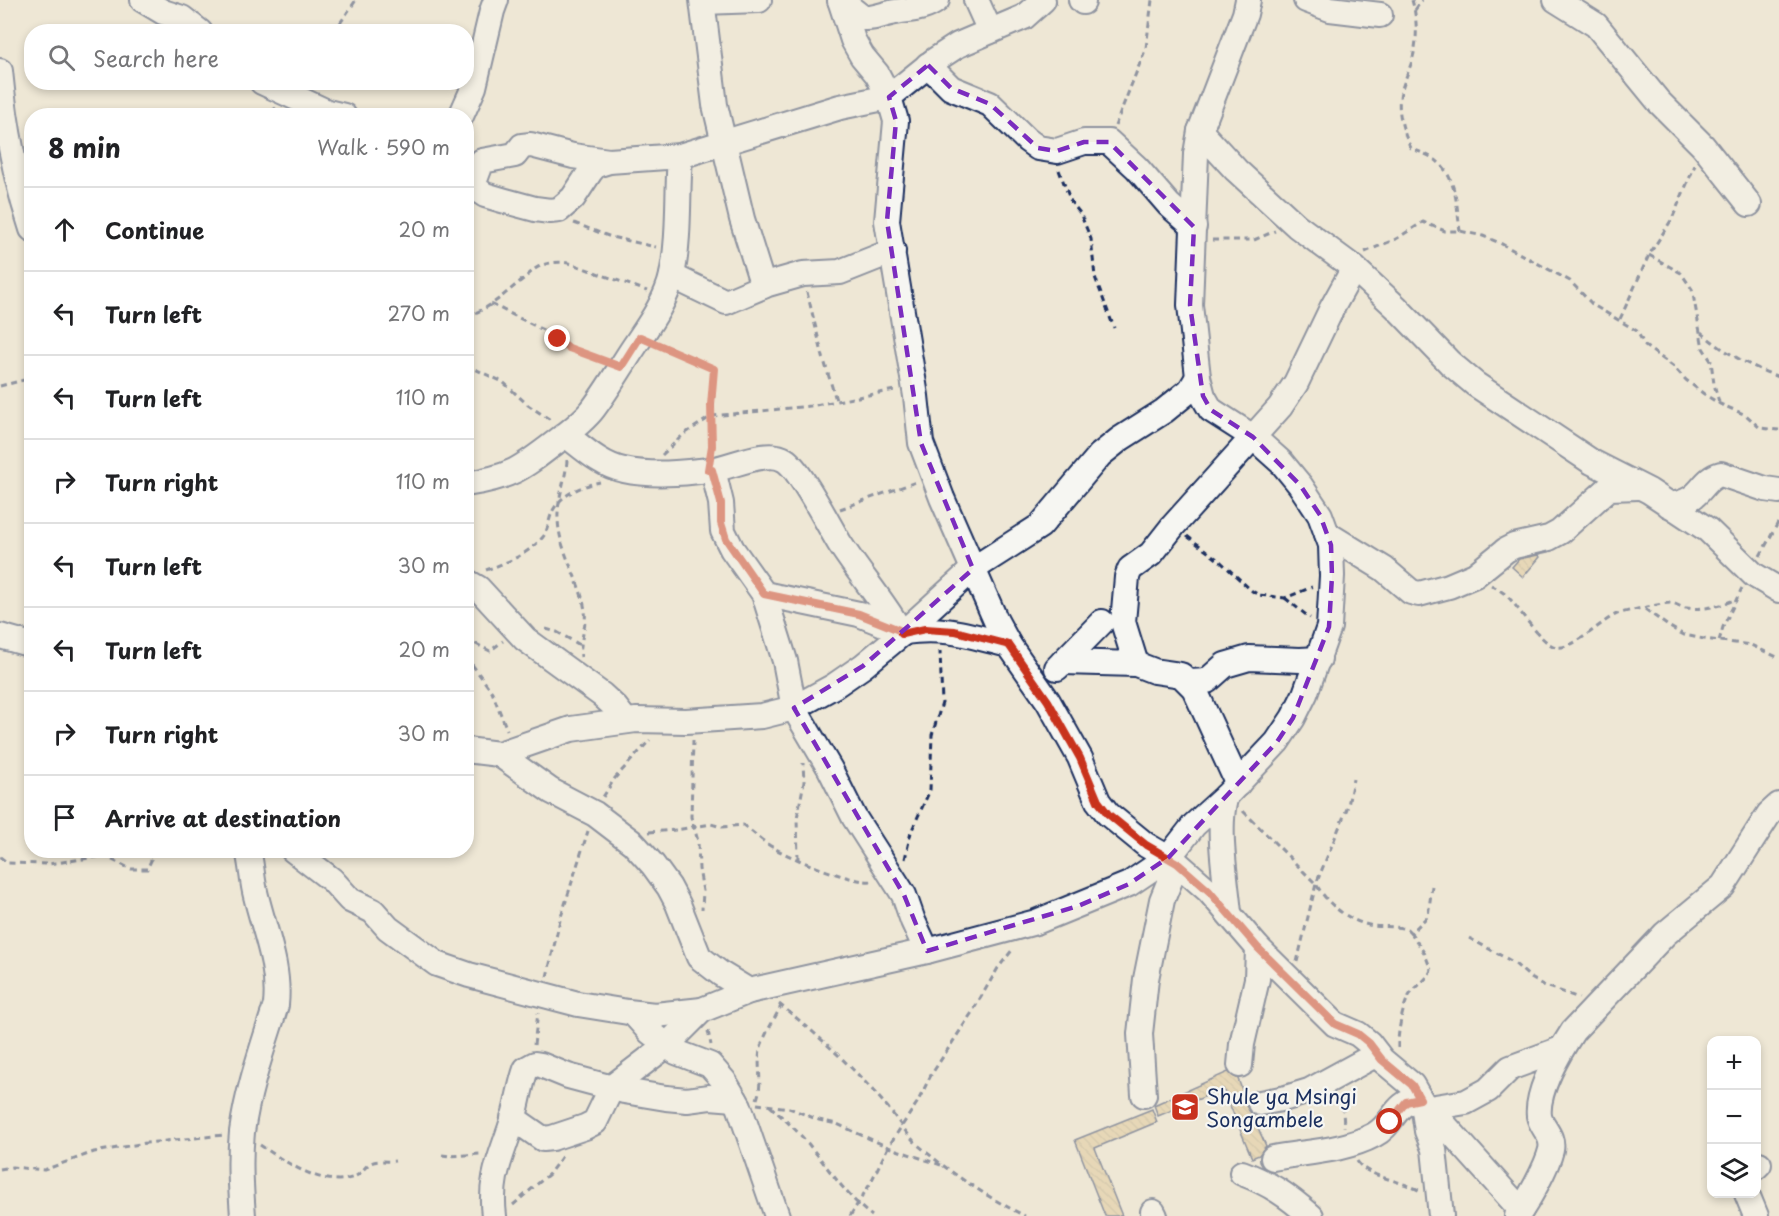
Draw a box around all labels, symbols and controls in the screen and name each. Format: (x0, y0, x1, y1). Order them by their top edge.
search box (24, 24, 474, 90)
icon: search (45, 41, 78, 74)
text: Search here (93, 41, 219, 74)
text: 8 min (48, 128, 121, 167)
text: Walk · 590 m (317, 132, 450, 162)
icon: ahead (48, 213, 81, 246)
text: Continue (105, 213, 204, 246)
text: 20 m (398, 214, 450, 244)
icon: left (48, 297, 81, 330)
text: Turn left (105, 297, 202, 330)
text: 270 m (387, 298, 450, 328)
route end (544, 325, 570, 351)
icon: left (48, 381, 81, 414)
text: Turn left (105, 381, 202, 414)
text: 110 m (396, 382, 450, 412)
icon: right (48, 465, 81, 498)
text: Turn right (105, 465, 218, 498)
text: 110 m (396, 466, 450, 496)
icon: left (48, 549, 81, 582)
text: Turn left (105, 549, 202, 582)
text: 30 m (397, 550, 450, 580)
icon: left (48, 633, 81, 666)
text: Turn left (105, 633, 202, 666)
text: 20 m (398, 634, 450, 664)
icon: right (48, 717, 81, 750)
text: Turn right (105, 717, 218, 750)
text: 30 m (397, 718, 450, 748)
icon: arrive (48, 801, 81, 834)
text: Arrive at destination (105, 801, 341, 834)
map controls (1707, 1036, 1761, 1198)
button: + (1707, 1036, 1761, 1090)
place label: Shule ya Msingi Songambele (1206, 1081, 1357, 1134)
button: − (1707, 1090, 1761, 1144)
school or university icon: Shule ya Msingi Songambele (1169, 1091, 1201, 1123)
route start (1376, 1108, 1402, 1134)
button: layers (1707, 1144, 1761, 1198)

